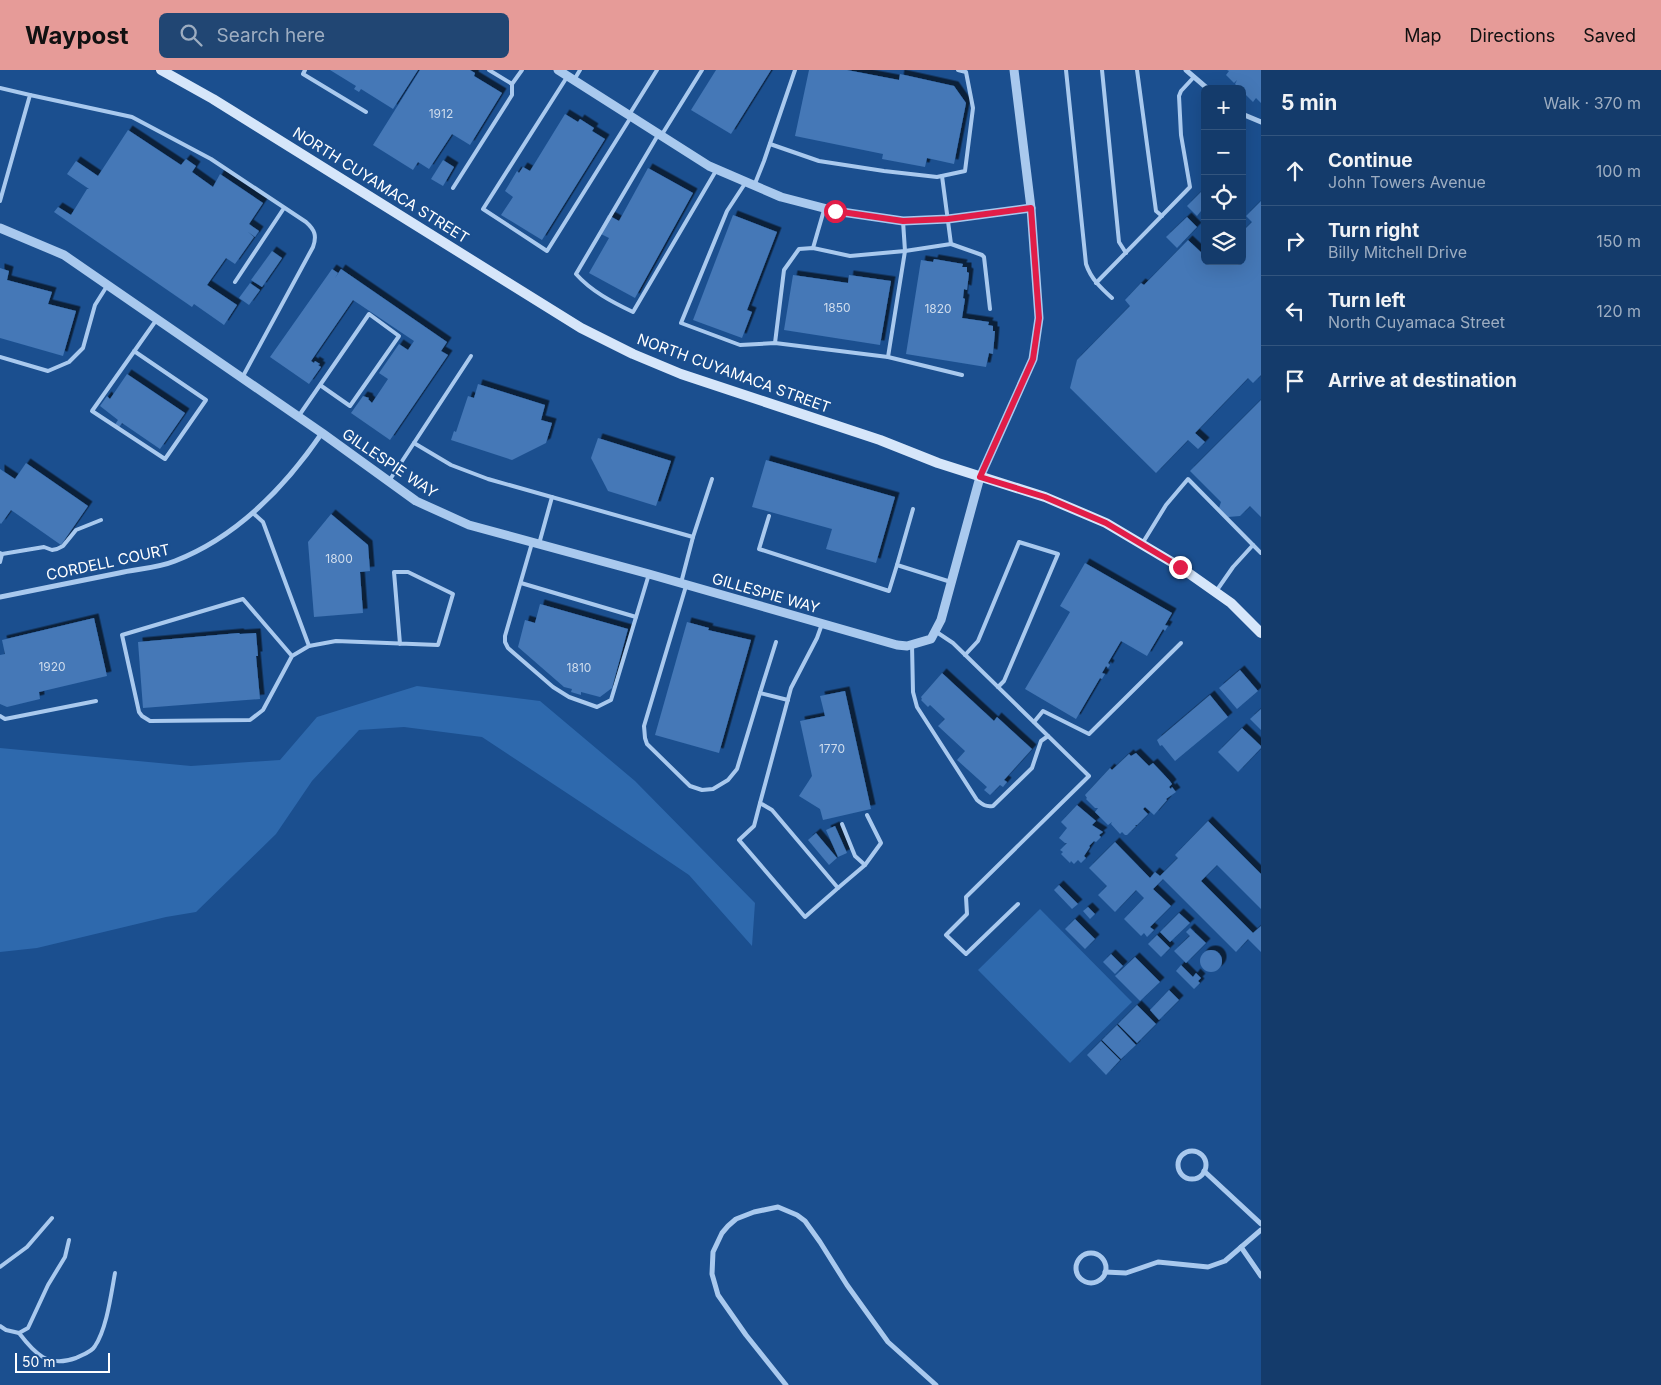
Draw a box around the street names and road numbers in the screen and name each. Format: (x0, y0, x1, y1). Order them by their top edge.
street label: NORTH CUYAMACA STREET (289, 123, 473, 247)
street label: NORTH CUYAMACA STREET (635, 329, 833, 417)
street label: GILLESPIE WAY (339, 424, 441, 502)
street label: CORDELL COURT (44, 540, 172, 584)
street label: GILLESPIE WAY (710, 569, 822, 617)

